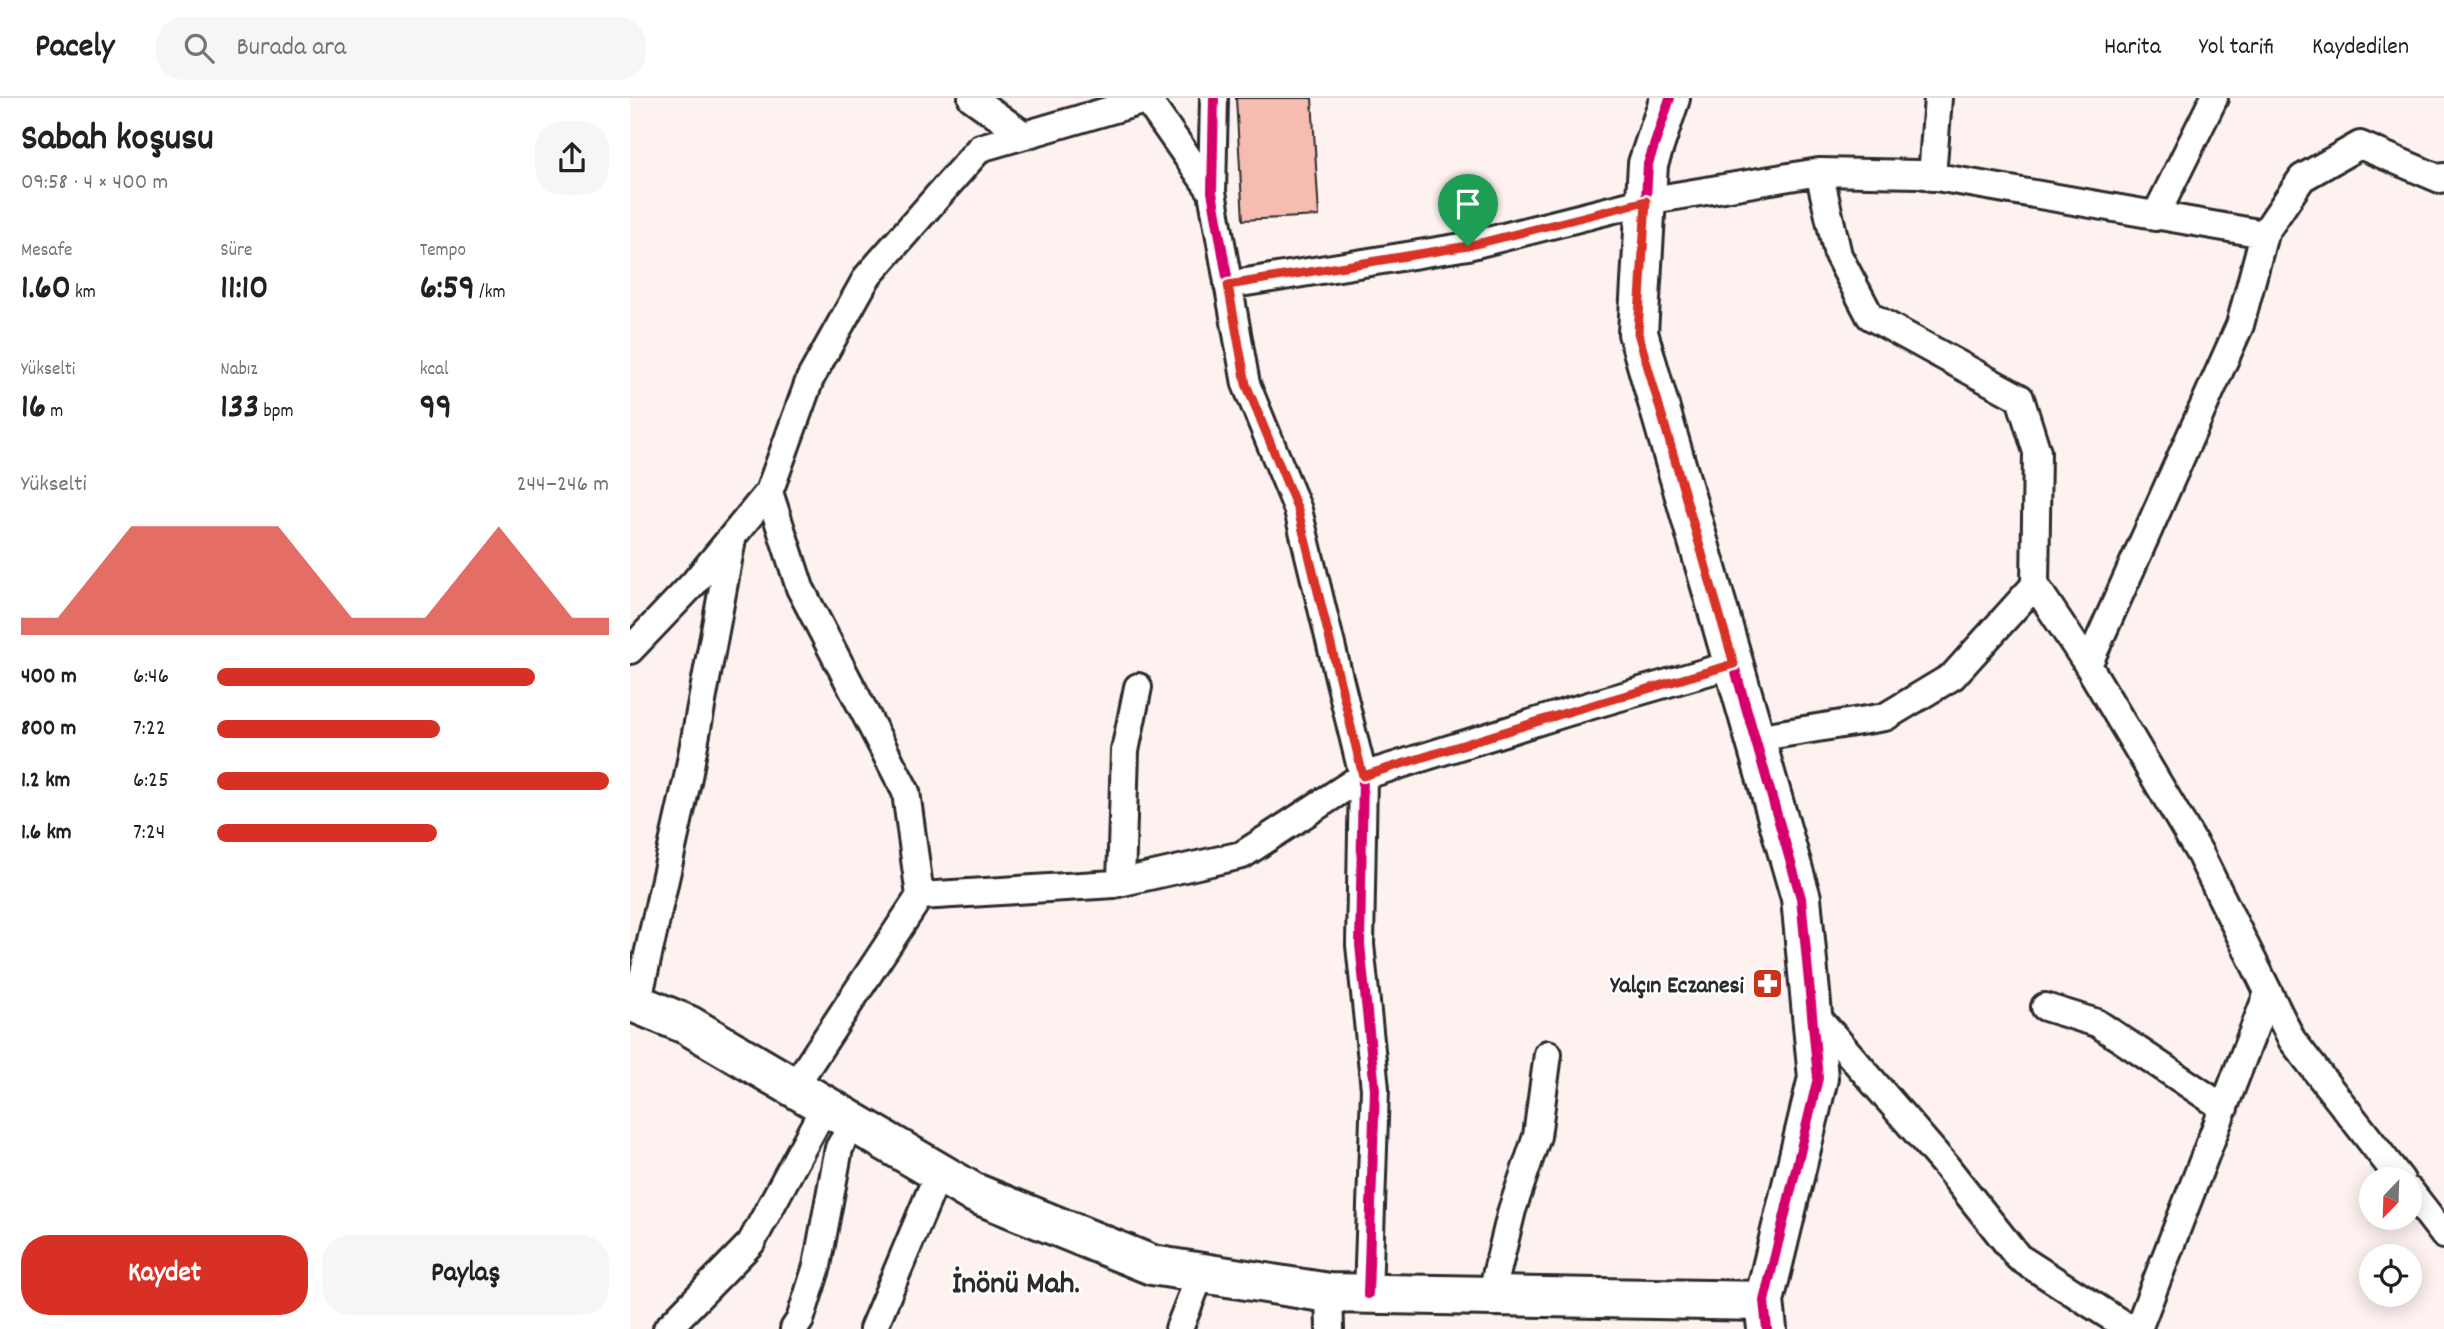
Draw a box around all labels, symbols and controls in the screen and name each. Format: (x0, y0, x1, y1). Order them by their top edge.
search box (156, 17, 646, 80)
text: Pacely (35, 25, 114, 72)
icon: search (180, 29, 218, 67)
text: Burada ara (236, 30, 346, 67)
text: Harita (2104, 31, 2161, 65)
text: Yol tarifi (2199, 31, 2274, 65)
text: Kaydedilen (2312, 31, 2409, 65)
text: Sabah koşusu (21, 113, 214, 168)
button: share (535, 121, 609, 195)
text: 09:58 · 4 × 400 m (21, 167, 168, 200)
pin (1438, 174, 1498, 246)
icon: arrive (1449, 185, 1487, 223)
text: Mesafe (21, 238, 72, 265)
text: Süre (220, 238, 252, 265)
text: Tempo (420, 238, 466, 265)
text: 1.60 (21, 265, 71, 315)
text: 11:10 (220, 265, 268, 315)
text: 6:59 (420, 265, 475, 315)
text: km (71, 280, 96, 307)
text: /km (475, 280, 505, 307)
text: Yükselti (21, 357, 75, 384)
text: Nabız (220, 357, 258, 384)
text: kcal (420, 357, 449, 384)
text: 16 (21, 384, 46, 434)
text: 133 (220, 384, 259, 434)
text: 99 (420, 384, 452, 434)
text: m (46, 399, 63, 426)
text: bpm (259, 399, 293, 426)
text: Yükselti (21, 469, 87, 502)
text: 244–246 m (517, 469, 609, 502)
text: 400 m (21, 661, 77, 694)
text: 6:46 (133, 661, 169, 694)
text: 800 m (21, 713, 76, 746)
text: 7:22 (133, 713, 166, 746)
text: 1.2 km (21, 765, 70, 798)
text: 6:25 (133, 765, 169, 798)
text: 1.6 km (21, 817, 72, 850)
text: 7:24 (133, 817, 165, 850)
pharmacy icon: Yalçın Eczanesi (1750, 967, 1784, 1001)
place label: Yalçın Eczanesi (1610, 970, 1745, 1004)
north arrow (2359, 1167, 2422, 1230)
map controls (2359, 1167, 2422, 1307)
button: Kaydet (21, 1235, 308, 1315)
button: Paylaş (322, 1235, 609, 1315)
button: locate (2359, 1244, 2422, 1307)
district label: İnönü Mah. (952, 1263, 1080, 1309)

